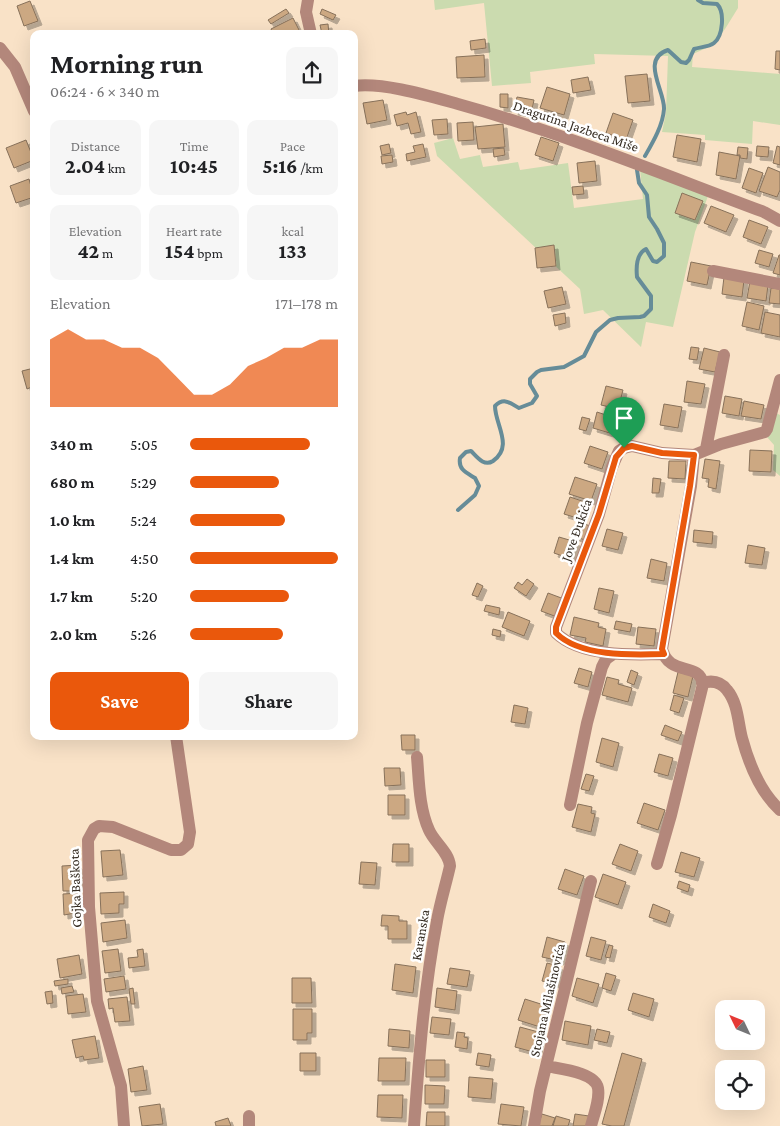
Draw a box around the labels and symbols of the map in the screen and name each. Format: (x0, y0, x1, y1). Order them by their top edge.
street label: Dragutina Jazbeca Miše (511, 97, 641, 155)
pin (603, 397, 645, 448)
street label: Jove Đukića (557, 496, 595, 565)
street label: Gojka Baškota (66, 848, 85, 928)
street label: Karanska (408, 908, 432, 962)
street label: Stojana Milašinovića (526, 941, 569, 1059)
north arrow (715, 1000, 765, 1050)

